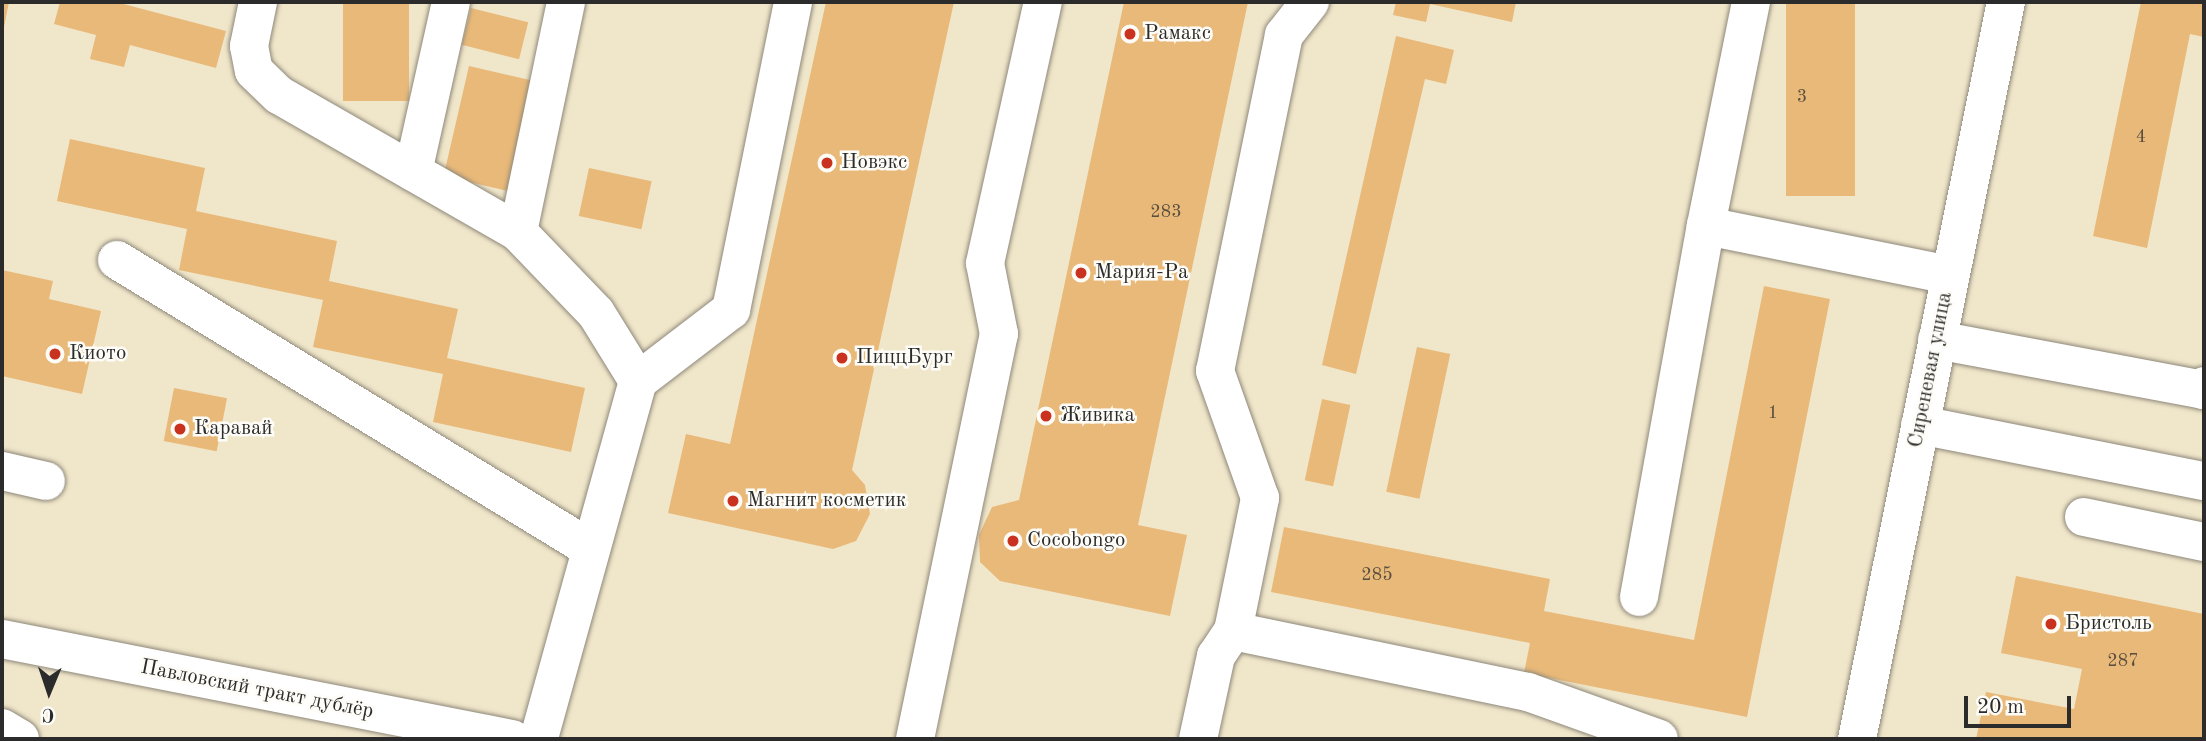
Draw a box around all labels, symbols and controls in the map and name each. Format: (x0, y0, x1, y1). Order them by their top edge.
place label: Рамакс (1144, 21, 1211, 47)
marker: Рамакс (1122, 26, 1138, 42)
house number: 3 (1797, 86, 1807, 108)
house number: 4 (2136, 126, 2146, 148)
place label: Новэкс (841, 150, 907, 176)
marker: Новэкс (819, 155, 835, 171)
house number: 283 (1150, 201, 1182, 223)
place label: Мария-Ра (1095, 260, 1188, 286)
marker: Мария-Ра (1073, 265, 1089, 281)
street label: Сиреневая улица (1904, 290, 1958, 450)
place label: Киото (69, 341, 126, 367)
place label: ПиццБург (856, 345, 953, 371)
marker: Киото (47, 346, 63, 362)
marker: ПиццБург (834, 350, 850, 366)
house number: 1 (1768, 402, 1778, 424)
place label: Живика (1060, 403, 1135, 429)
marker: Живика (1038, 408, 1054, 424)
place label: Каравай (194, 416, 273, 442)
marker: Каравай (172, 421, 188, 437)
place label: Магнит косметик (747, 488, 906, 514)
marker: Магнит косметик (725, 493, 741, 509)
place label: Cocobongo (1027, 528, 1125, 554)
marker: Cocobongo (1005, 533, 1021, 549)
house number: 285 (1361, 564, 1393, 586)
place label: Бристоль (2065, 611, 2152, 637)
marker: Бристоль (2043, 616, 2059, 632)
house number: 287 (2107, 650, 2139, 672)
street label: Павловский тракт дублёр (138, 655, 376, 725)
north arrow (14, 657, 84, 727)
scale bar (1968, 682, 2075, 726)
text: 20 m (1977, 697, 2024, 718)
text: С (42, 704, 55, 723)

